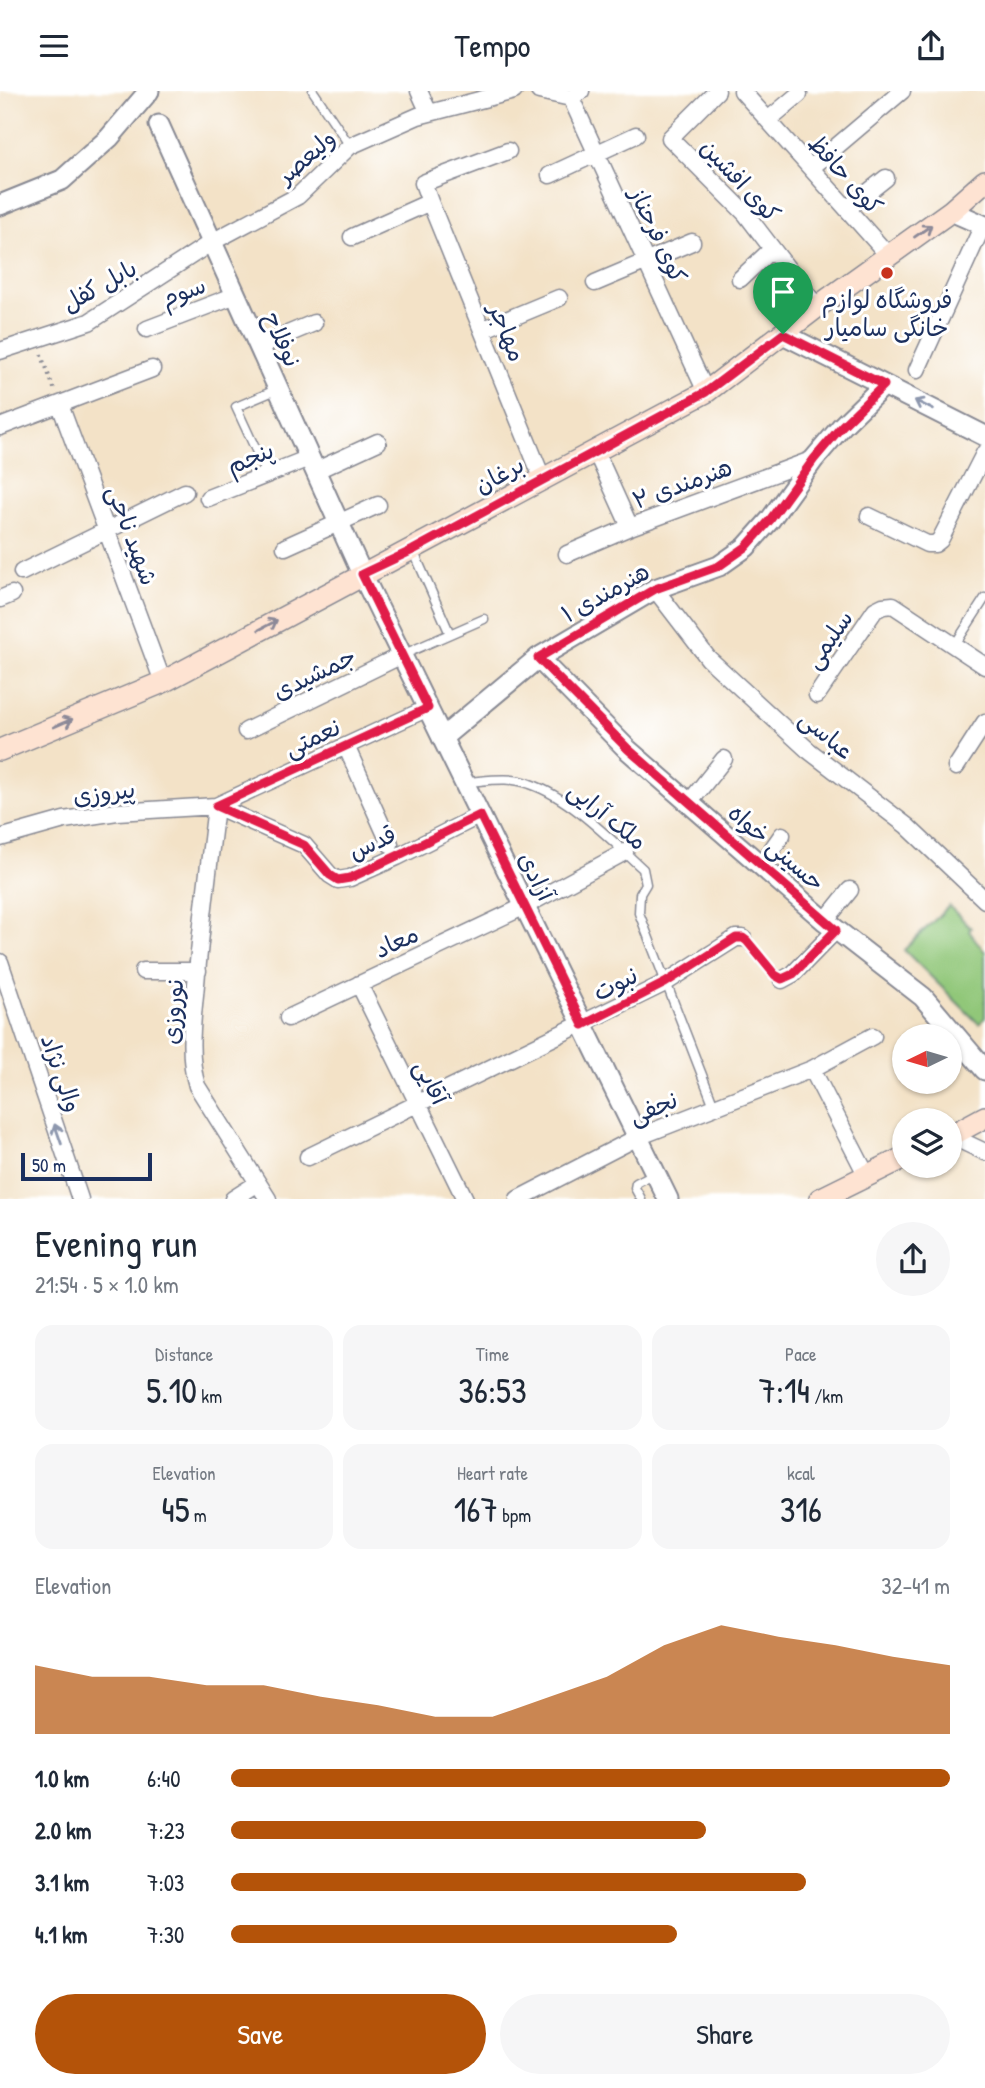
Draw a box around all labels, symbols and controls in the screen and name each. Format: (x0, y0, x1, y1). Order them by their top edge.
text: Tempo (454, 24, 531, 67)
icon: menu (35, 27, 73, 65)
icon: share (912, 27, 950, 65)
street label: ولیعصر (268, 122, 342, 192)
street label: کوی حافظ (801, 127, 891, 221)
street label: کوی افشین (694, 131, 788, 229)
street label: کوی فرحناز (622, 180, 695, 288)
one-way arrow (913, 224, 932, 238)
street label: بابل کفل (56, 251, 142, 319)
pin (753, 262, 813, 334)
marker: فروشگاه لوازم خانگی سامیار (879, 265, 895, 281)
street label: سوم (156, 268, 211, 317)
icon: arrive (764, 273, 802, 311)
place label: فروشگاه لوازم خانگی سامیار (822, 283, 952, 343)
street label: مهاجر (481, 296, 534, 366)
street label: نوفلاح (256, 306, 309, 372)
one-way arrow (914, 397, 935, 411)
street label: پنجم (222, 433, 280, 484)
street label: برغان (469, 448, 529, 500)
street label: هنرمندی ۲ (628, 450, 736, 516)
street label: شهید ناحی (100, 481, 166, 589)
street label: هنرمندی ۱ (555, 555, 655, 629)
street label: سلیمی (796, 603, 860, 675)
one-way arrow (257, 618, 278, 631)
street label: جمشیدی (267, 639, 361, 707)
street label: عباسی (793, 702, 861, 766)
street label: نعمتی (279, 710, 345, 764)
one-way arrow (52, 716, 73, 729)
street label: پیروزی (71, 772, 137, 812)
street label: ملک آرایی (562, 773, 654, 857)
street label: حسینی خواه (722, 796, 832, 898)
street label: قدس (343, 817, 401, 867)
street label: آزادی (511, 846, 563, 907)
street label: معاد (369, 917, 423, 965)
street label: نبوت (587, 958, 643, 1008)
street label: نوروزی (154, 977, 190, 1045)
north arrow (892, 1024, 962, 1094)
map controls (892, 1024, 962, 1178)
street label: والی نژاد (34, 1030, 90, 1116)
street label: آقایی (408, 1054, 457, 1111)
street label: نجفی (624, 1083, 682, 1131)
button: layers (892, 1108, 962, 1178)
one-way arrow (51, 1124, 63, 1146)
scale bar (21, 1150, 152, 1182)
text: 50 m (32, 1152, 66, 1178)
text: Evening run (35, 1217, 198, 1269)
button: share (876, 1222, 950, 1296)
text: 21:54 · 5 × 1.0 km (35, 1269, 179, 1300)
text: Distance (155, 1341, 213, 1367)
text: Time (476, 1341, 509, 1367)
text: Pace (785, 1341, 817, 1367)
text: 5.10 (146, 1367, 197, 1414)
text: 36:53 (458, 1367, 527, 1414)
text: 7:14 (759, 1367, 810, 1414)
text: km (197, 1383, 222, 1409)
text: /km (810, 1383, 843, 1409)
text: Elevation (153, 1460, 216, 1486)
text: Heart rate (457, 1460, 528, 1486)
text: kcal (787, 1460, 815, 1486)
text: 45 (162, 1486, 189, 1533)
text: 167 (454, 1486, 498, 1533)
text: 316 (780, 1486, 822, 1533)
text: m (189, 1502, 207, 1528)
text: bpm (498, 1502, 531, 1528)
text: Elevation (35, 1570, 111, 1601)
text: 32–41 m (881, 1570, 950, 1601)
text: 1.0 km (35, 1763, 89, 1794)
text: 6:40 (147, 1763, 180, 1794)
text: 2.0 km (35, 1815, 91, 1846)
text: 7:23 (147, 1815, 185, 1846)
text: 3.1 km (35, 1867, 89, 1898)
text: 7:03 (147, 1867, 184, 1898)
text: 4.1 km (35, 1919, 87, 1950)
text: 7:30 (147, 1919, 184, 1950)
button: Save (35, 1994, 486, 2074)
button: Share (500, 1994, 950, 2074)

